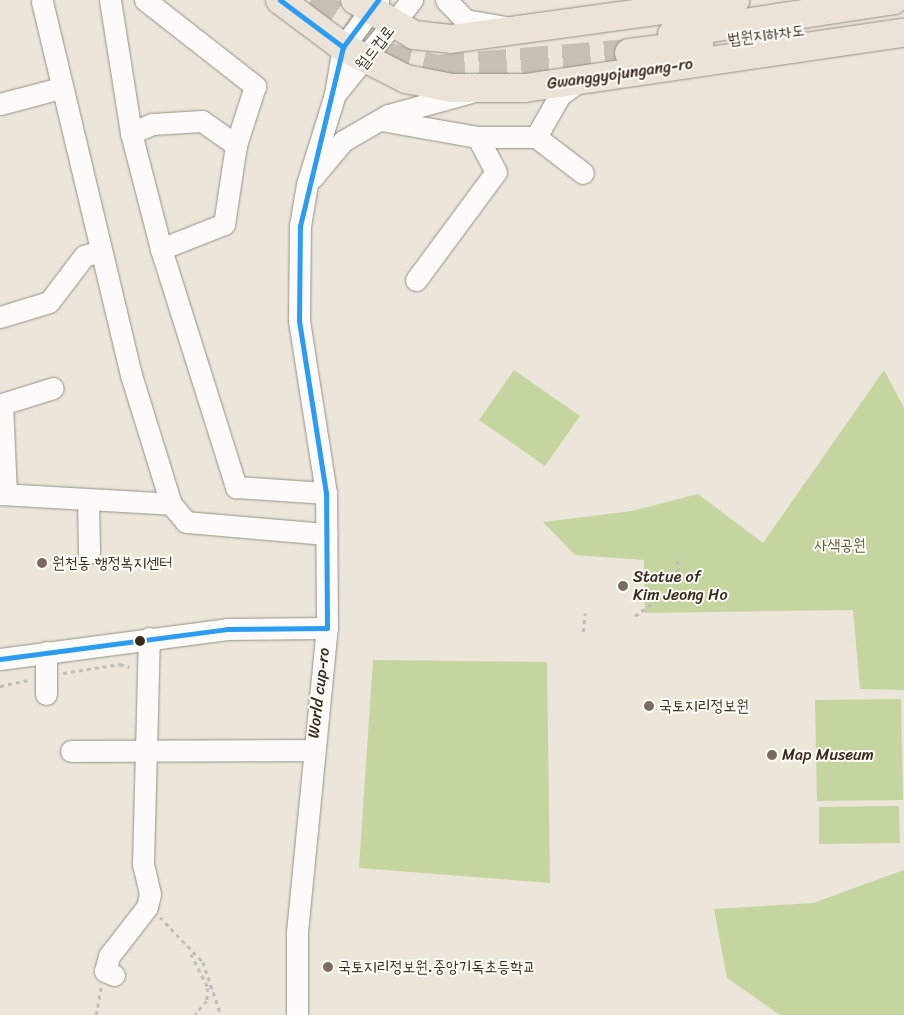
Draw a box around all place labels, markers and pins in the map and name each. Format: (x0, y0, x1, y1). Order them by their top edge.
place label: 원천동 행정복지센터 (52, 553, 172, 573)
marker: 원천동 행정복지센터 (36, 557, 48, 569)
place label: Statue of Kim Jeong Ho (633, 567, 728, 605)
marker: Statue of Kim Jeong Ho (617, 580, 629, 592)
unlabelled marker (135, 636, 145, 646)
place label: 국토지리정보원 (659, 696, 749, 716)
marker: 국토지리정보원 (643, 700, 655, 712)
place label: Map Museum (782, 745, 874, 765)
marker: Map Museum (766, 749, 778, 761)
place label: 국토지리정보원.중앙기독초등학교 (338, 957, 536, 977)
marker: 국토지리정보원.중앙기독초등학교 (322, 961, 334, 973)

